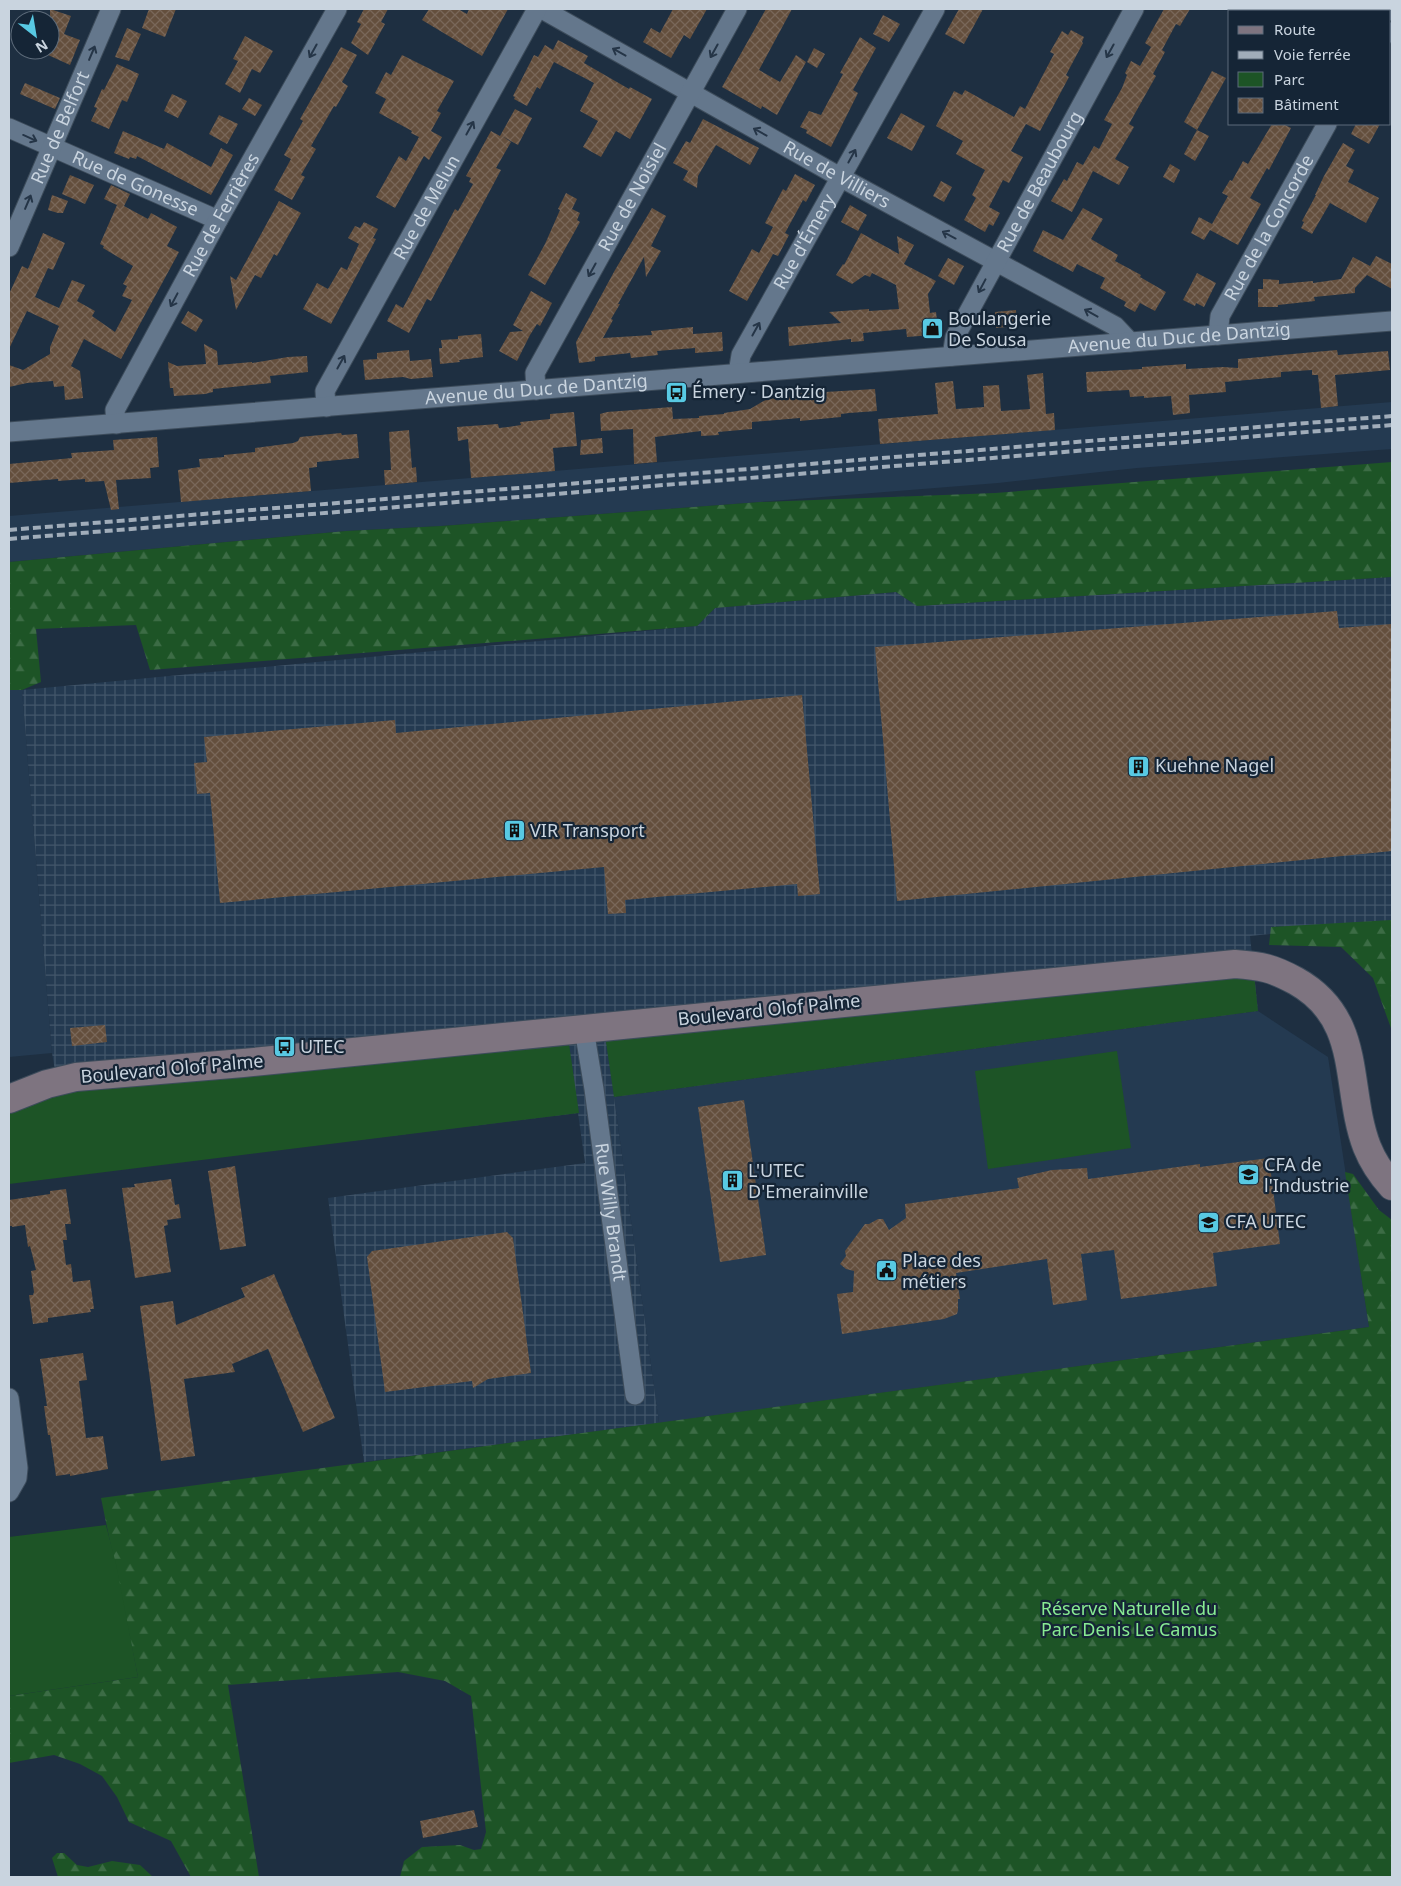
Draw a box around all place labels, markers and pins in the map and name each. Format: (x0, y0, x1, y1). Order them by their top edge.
place label: Boulangerie De Sousa (948, 306, 1051, 351)
shop icon: Boulangerie De Sousa (920, 317, 944, 341)
place label: Émery - Dantzig (692, 379, 826, 403)
bus stop icon: Émery - Dantzig (664, 380, 688, 404)
place label: Kuehne Nagel (1155, 753, 1274, 777)
building icon: Kuehne Nagel (1127, 754, 1151, 778)
place label: VIR Transport (530, 818, 645, 842)
building icon: VIR Transport (502, 819, 526, 843)
place label: UTEC (300, 1034, 345, 1058)
bus stop icon: UTEC (272, 1035, 296, 1059)
place label: CFA de l'Industrie (1264, 1152, 1349, 1197)
place label: L'UTEC D'Emerainville (748, 1158, 868, 1203)
school or university icon: CFA de l'Industrie (1236, 1163, 1260, 1187)
building icon: L'UTEC D'Emerainville (720, 1169, 744, 1193)
place label: CFA UTEC (1225, 1209, 1306, 1233)
school or university icon: CFA UTEC (1197, 1210, 1221, 1234)
place label: Place des métiers (902, 1248, 981, 1293)
public building icon: Place des métiers (874, 1259, 898, 1283)

